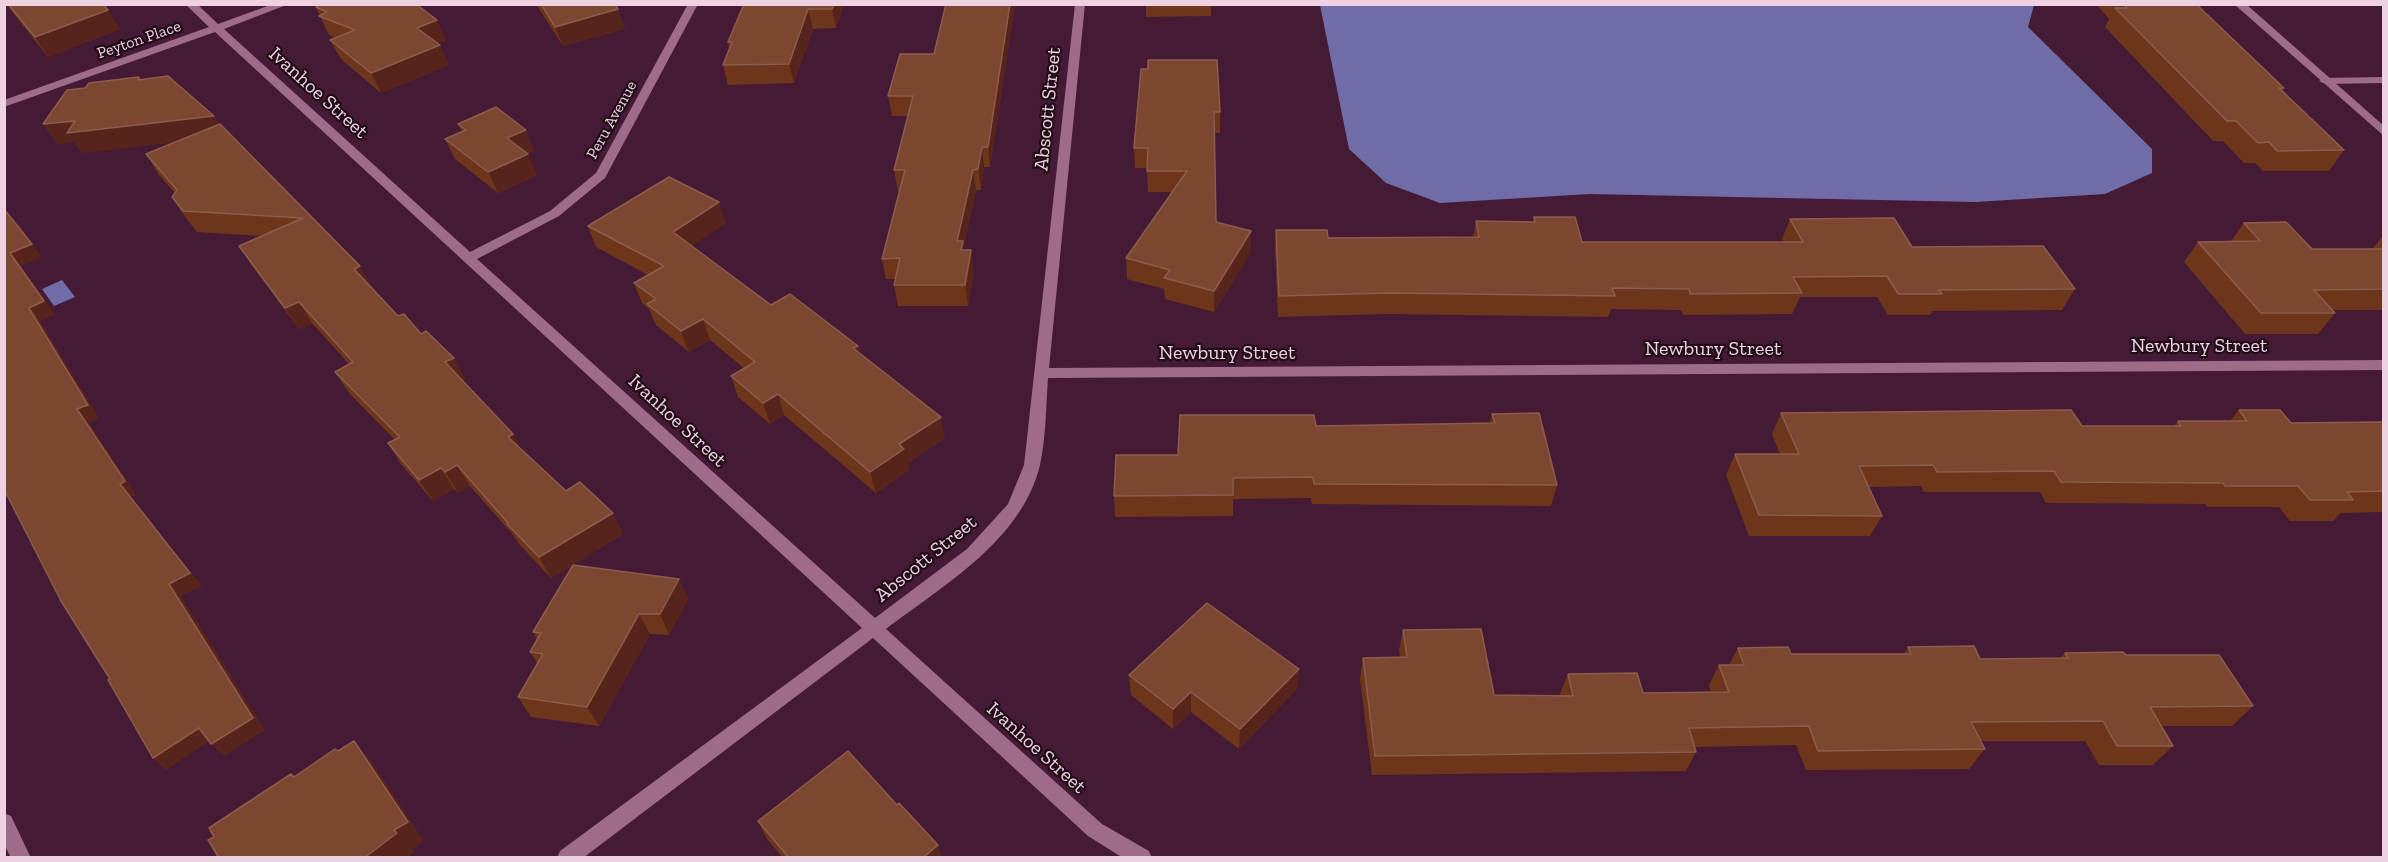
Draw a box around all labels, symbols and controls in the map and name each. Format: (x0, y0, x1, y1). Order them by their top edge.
street label: Peyton Place (95, 17, 183, 63)
street label: Ivanhoe Street (263, 42, 373, 144)
street label: Abscott Street (1030, 46, 1066, 172)
street label: Peru Avenue (583, 78, 641, 162)
street label: Newbury Street (2131, 334, 2267, 358)
street label: Newbury Street (1645, 337, 1781, 361)
street label: Newbury Street (1159, 341, 1295, 365)
street label: Ivanhoe Street (623, 370, 731, 472)
street label: Abscott Street (870, 511, 982, 607)
street label: Ivanhoe Street (981, 697, 1091, 799)

